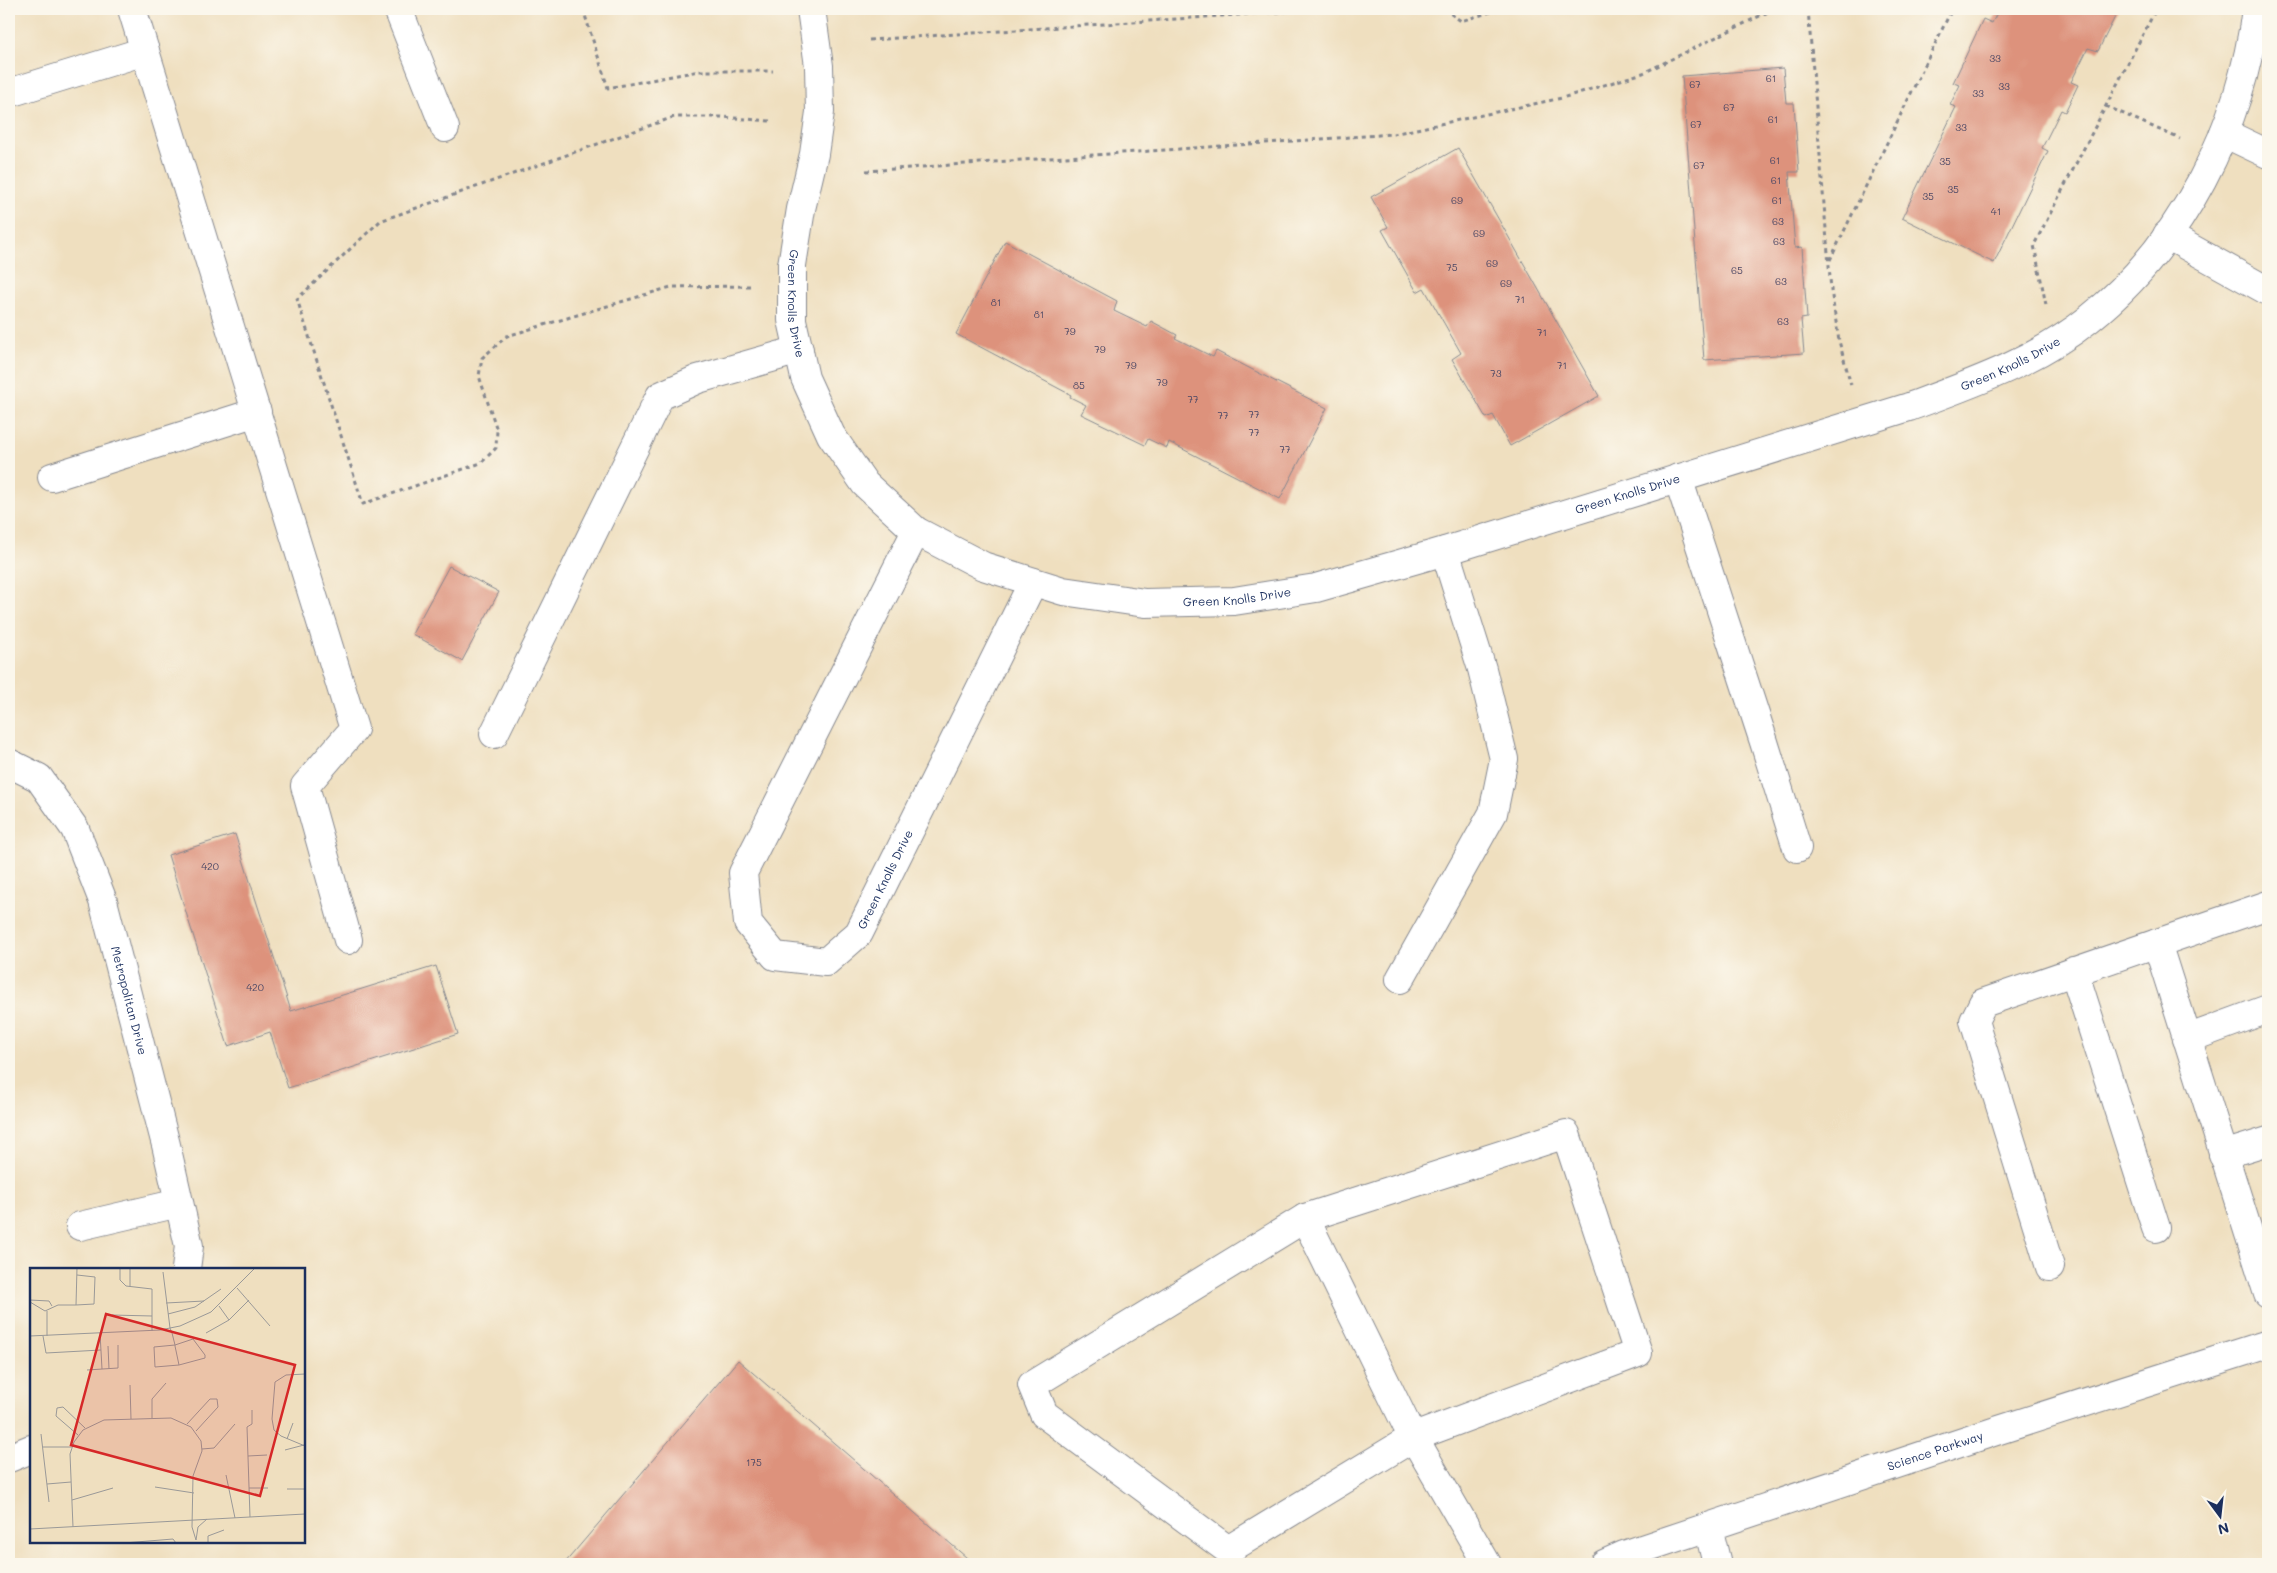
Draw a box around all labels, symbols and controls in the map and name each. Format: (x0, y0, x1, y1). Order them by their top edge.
house number: 33 (1989, 51, 2001, 65)
house number: 61 (1766, 71, 1776, 85)
house number: 67 (1689, 77, 1701, 91)
house number: 33 (1998, 79, 2010, 93)
house number: 33 (1972, 86, 1984, 100)
house number: 67 (1723, 100, 1735, 114)
house number: 61 (1768, 112, 1778, 126)
house number: 67 (1690, 117, 1702, 131)
house number: 33 (1955, 120, 1967, 134)
house number: 61 (1770, 153, 1780, 167)
house number: 35 (1939, 154, 1951, 168)
house number: 67 (1693, 158, 1705, 172)
house number: 61 (1771, 173, 1781, 187)
house number: 35 (1947, 182, 1959, 196)
house number: 35 (1922, 189, 1934, 203)
house number: 69 (1451, 193, 1463, 207)
house number: 61 (1772, 193, 1782, 207)
house number: 41 (1991, 204, 2001, 218)
house number: 63 (1772, 214, 1784, 228)
house number: 69 (1473, 226, 1485, 240)
house number: 63 (1773, 234, 1785, 248)
street label: Green Knolls Drive (785, 248, 809, 359)
house number: 69 (1486, 256, 1498, 270)
house number: 75 (1446, 260, 1458, 274)
house number: 65 (1731, 263, 1743, 277)
house number: 63 (1775, 274, 1787, 288)
house number: 69 (1500, 276, 1512, 290)
house number: 71 (1515, 292, 1525, 306)
house number: 81 (991, 295, 1001, 309)
house number: 81 (1034, 307, 1044, 321)
house number: 63 (1777, 314, 1789, 328)
house number: 79 (1064, 324, 1076, 338)
house number: 71 (1537, 325, 1547, 339)
street label: Green Knolls Drive (1958, 333, 2063, 394)
house number: 79 (1094, 342, 1106, 356)
house number: 79 (1125, 358, 1137, 372)
house number: 71 (1557, 358, 1567, 372)
house number: 73 (1490, 366, 1502, 380)
house number: 79 (1156, 375, 1168, 389)
house number: 85 (1073, 378, 1085, 392)
house number: 77 (1187, 392, 1199, 406)
house number: 77 (1248, 407, 1260, 421)
house number: 77 (1217, 408, 1229, 422)
house number: 77 (1248, 425, 1260, 439)
house number: 77 (1279, 442, 1291, 456)
street label: Green Knolls Drive (1573, 470, 1682, 517)
street label: Green Knolls Drive (1183, 583, 1292, 609)
street label: Green Knolls Drive (853, 827, 916, 932)
house number: 420 (201, 859, 219, 873)
street label: Metropolitan Drive (108, 944, 151, 1056)
house number: 420 (246, 980, 264, 994)
inset map (30, 1268, 305, 1543)
street label: Science Parkway (1885, 1427, 1985, 1474)
house number: 175 (746, 1455, 762, 1469)
north arrow (2194, 1490, 2244, 1540)
text: N (2216, 1518, 2231, 1540)

